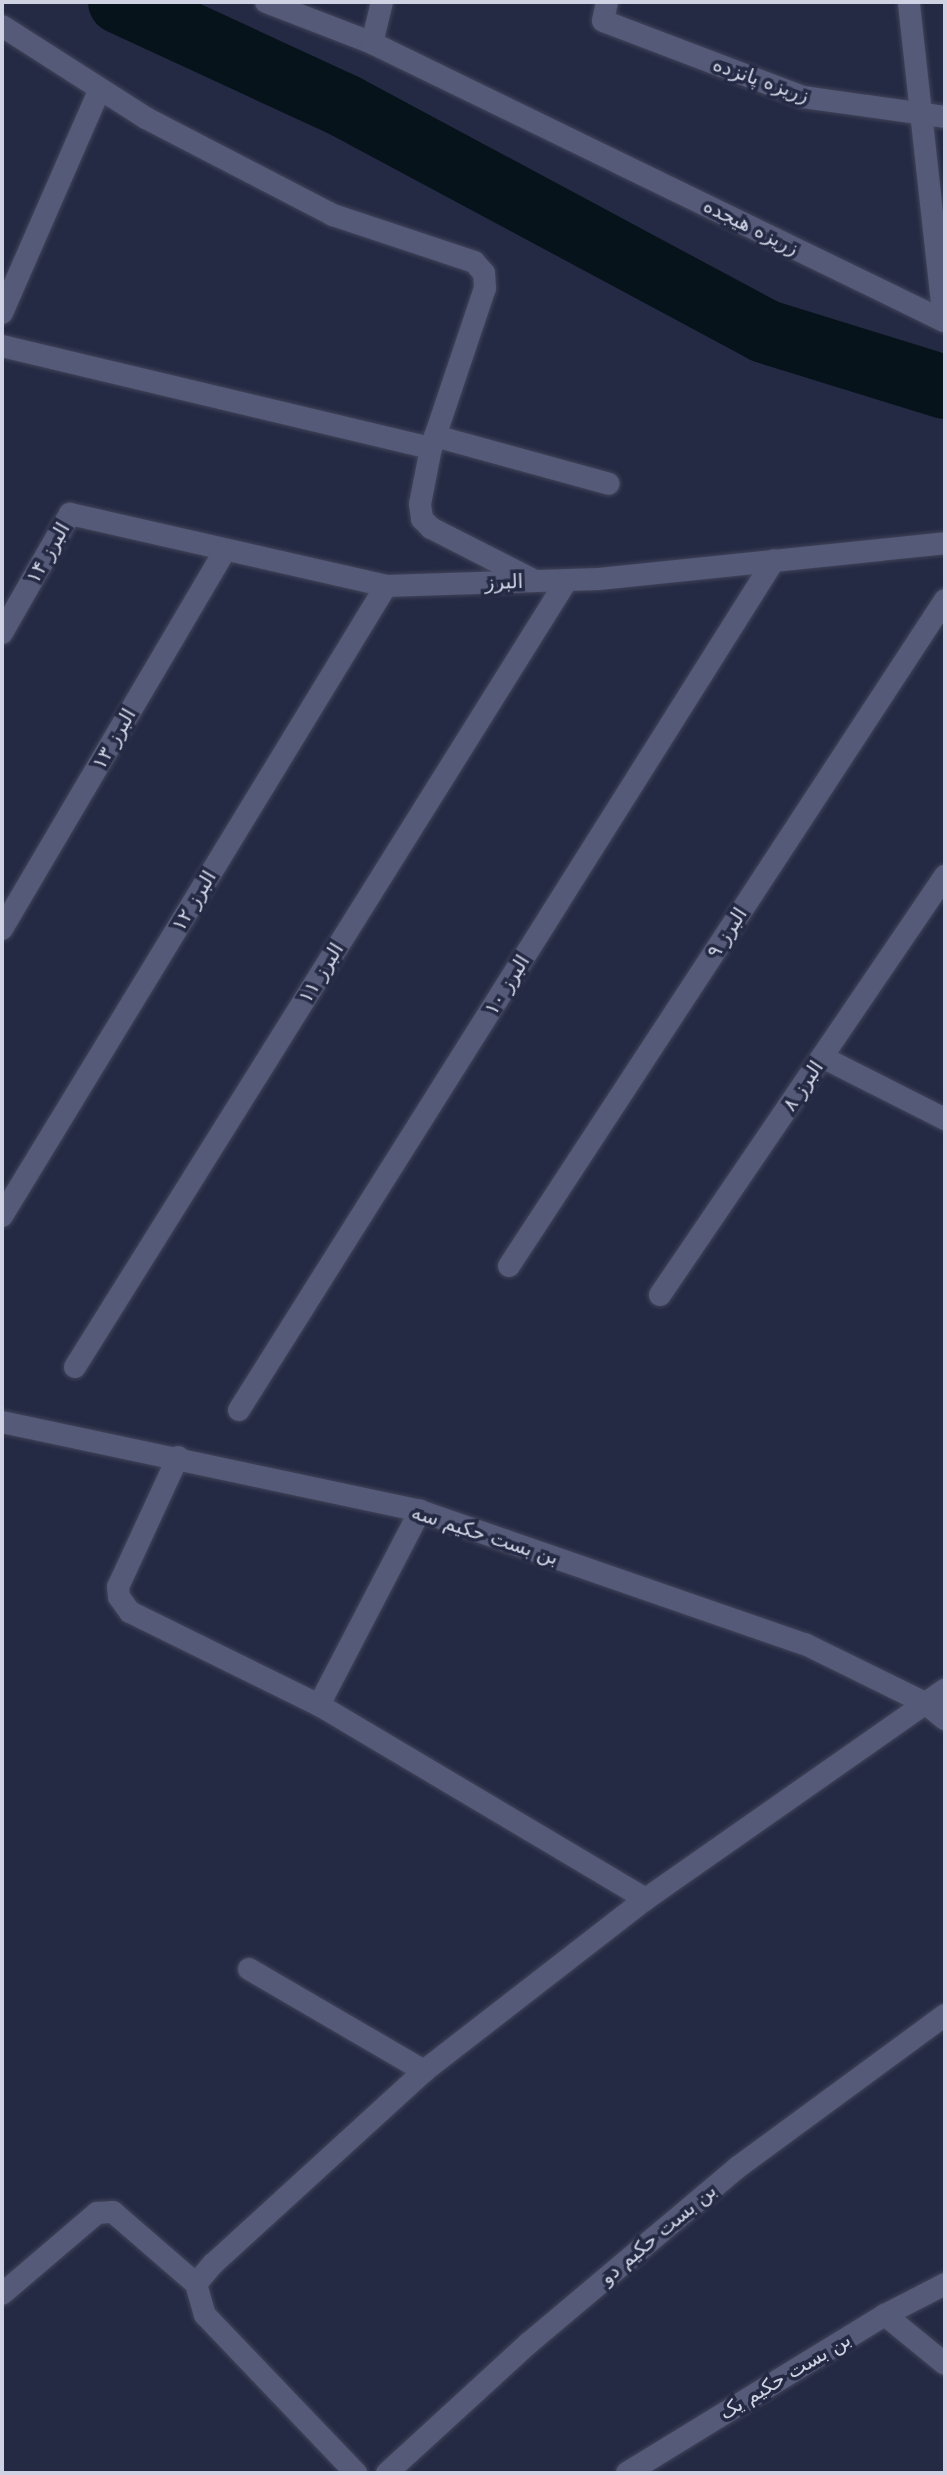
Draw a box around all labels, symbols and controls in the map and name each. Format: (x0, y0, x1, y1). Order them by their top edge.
street label: زریزه پانزده (710, 52, 812, 108)
street label: زریزه هیجده (699, 194, 803, 260)
street label: البرز ۱۴ (21, 518, 75, 588)
street label: البرز (484, 569, 524, 595)
street label: البرز ۱۳ (87, 704, 141, 774)
street label: البرز ۱۲ (167, 866, 221, 936)
street label: البرز ۹ (702, 903, 752, 963)
street label: البرز ۱۱ (293, 939, 349, 1007)
street label: البرز ۱۰ (479, 951, 535, 1019)
street label: البرز ۸ (778, 1056, 828, 1116)
street label: بن بست حکیم سه (408, 1500, 562, 1570)
street label: بن بست حکیم دو (595, 2178, 721, 2290)
street label: بن بست حکیم یک (715, 2327, 855, 2425)

